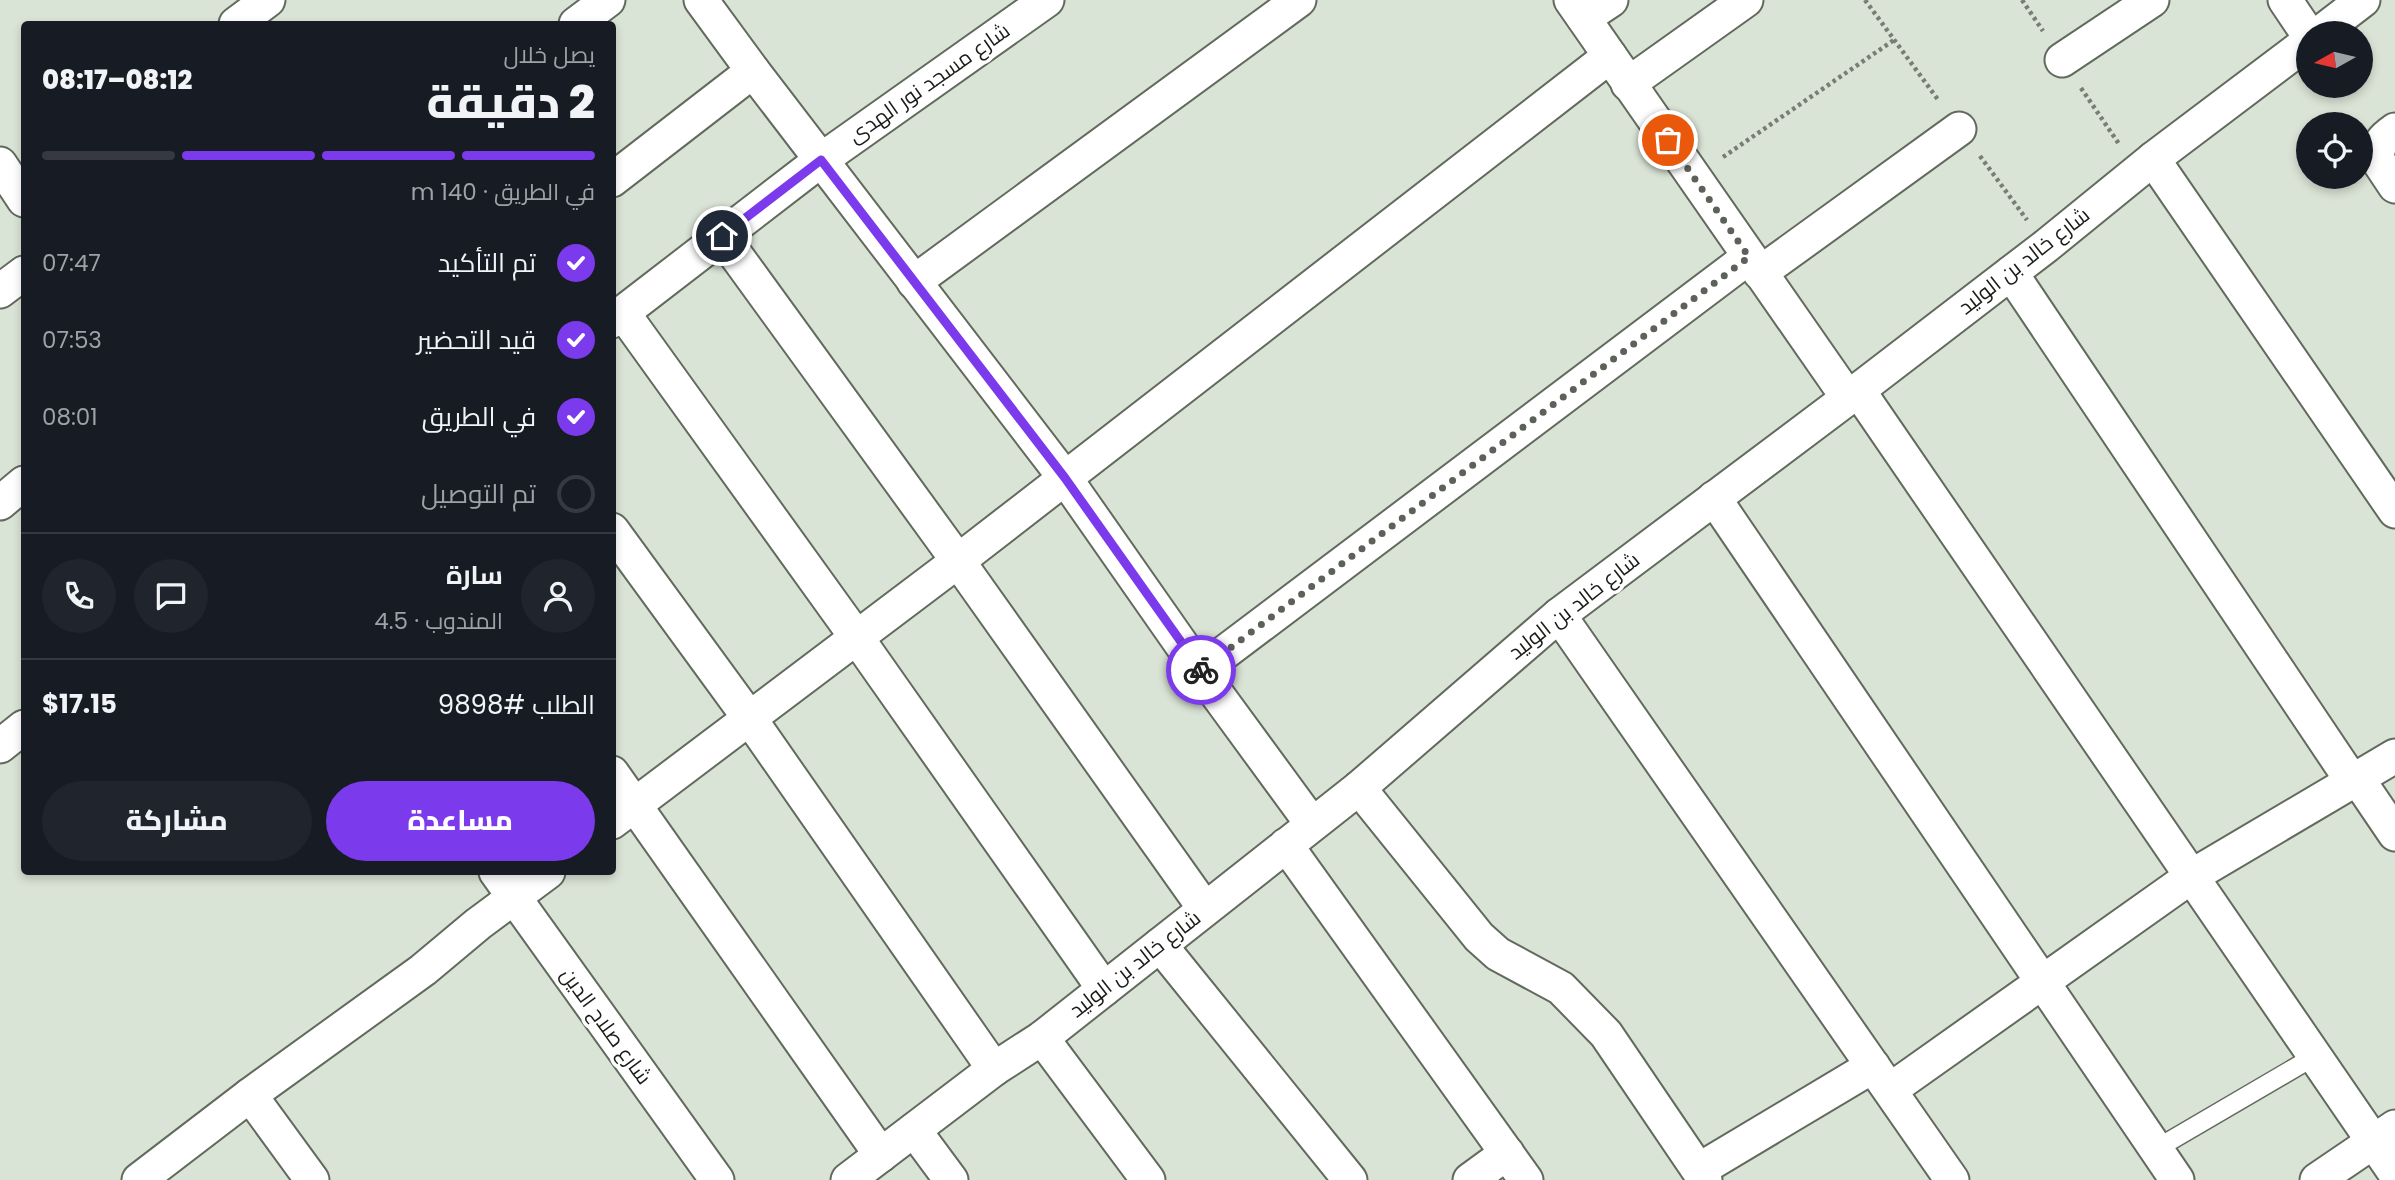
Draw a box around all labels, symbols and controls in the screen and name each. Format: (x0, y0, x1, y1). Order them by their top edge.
street label: شارع مسجد نور الهدى (842, 16, 1015, 149)
north arrow (2296, 21, 2373, 98)
map controls (2296, 21, 2373, 189)
text: يصل خلال (504, 39, 595, 71)
text: 08:12–08:17 (42, 62, 192, 98)
text: 2 دقيقة (426, 70, 595, 134)
pin (1638, 110, 1698, 170)
button: locate (2296, 112, 2373, 189)
icon: bag (1649, 121, 1687, 159)
text: في الطريق · 140 m (411, 176, 595, 208)
street label: شارع خالد بن الوليد (1952, 200, 2095, 321)
pin (692, 206, 752, 266)
icon: home (703, 217, 741, 255)
icon: check (557, 244, 595, 282)
text: تم التأكيد (438, 245, 536, 281)
text: 07:47 (42, 247, 101, 279)
icon: check (557, 321, 595, 359)
text: قيد التحضير (417, 322, 536, 358)
text: 07:53 (42, 324, 102, 356)
icon: check (557, 398, 595, 436)
text: في الطريق (422, 399, 536, 435)
text: 08:01 (42, 401, 98, 433)
text: تم التوصيل (421, 476, 536, 512)
street label: شارع خالد بن الوليد (1502, 545, 1645, 666)
text: سارة (446, 557, 503, 593)
button: phone (42, 559, 116, 633)
button: chat (134, 559, 208, 633)
button: person (521, 559, 595, 633)
text: المندوب · 4.5 (374, 605, 503, 637)
courier (1166, 635, 1236, 705)
icon: bike (1182, 651, 1220, 689)
text: $17.15 (42, 686, 117, 722)
text: الطلب #9898 (438, 687, 595, 723)
button: مشاركة (42, 781, 312, 861)
button: مساعدة (326, 781, 595, 861)
street label: شارع خالد بن الوليد (1063, 903, 1206, 1024)
street label: شارع صلاح الدين (554, 961, 659, 1090)

